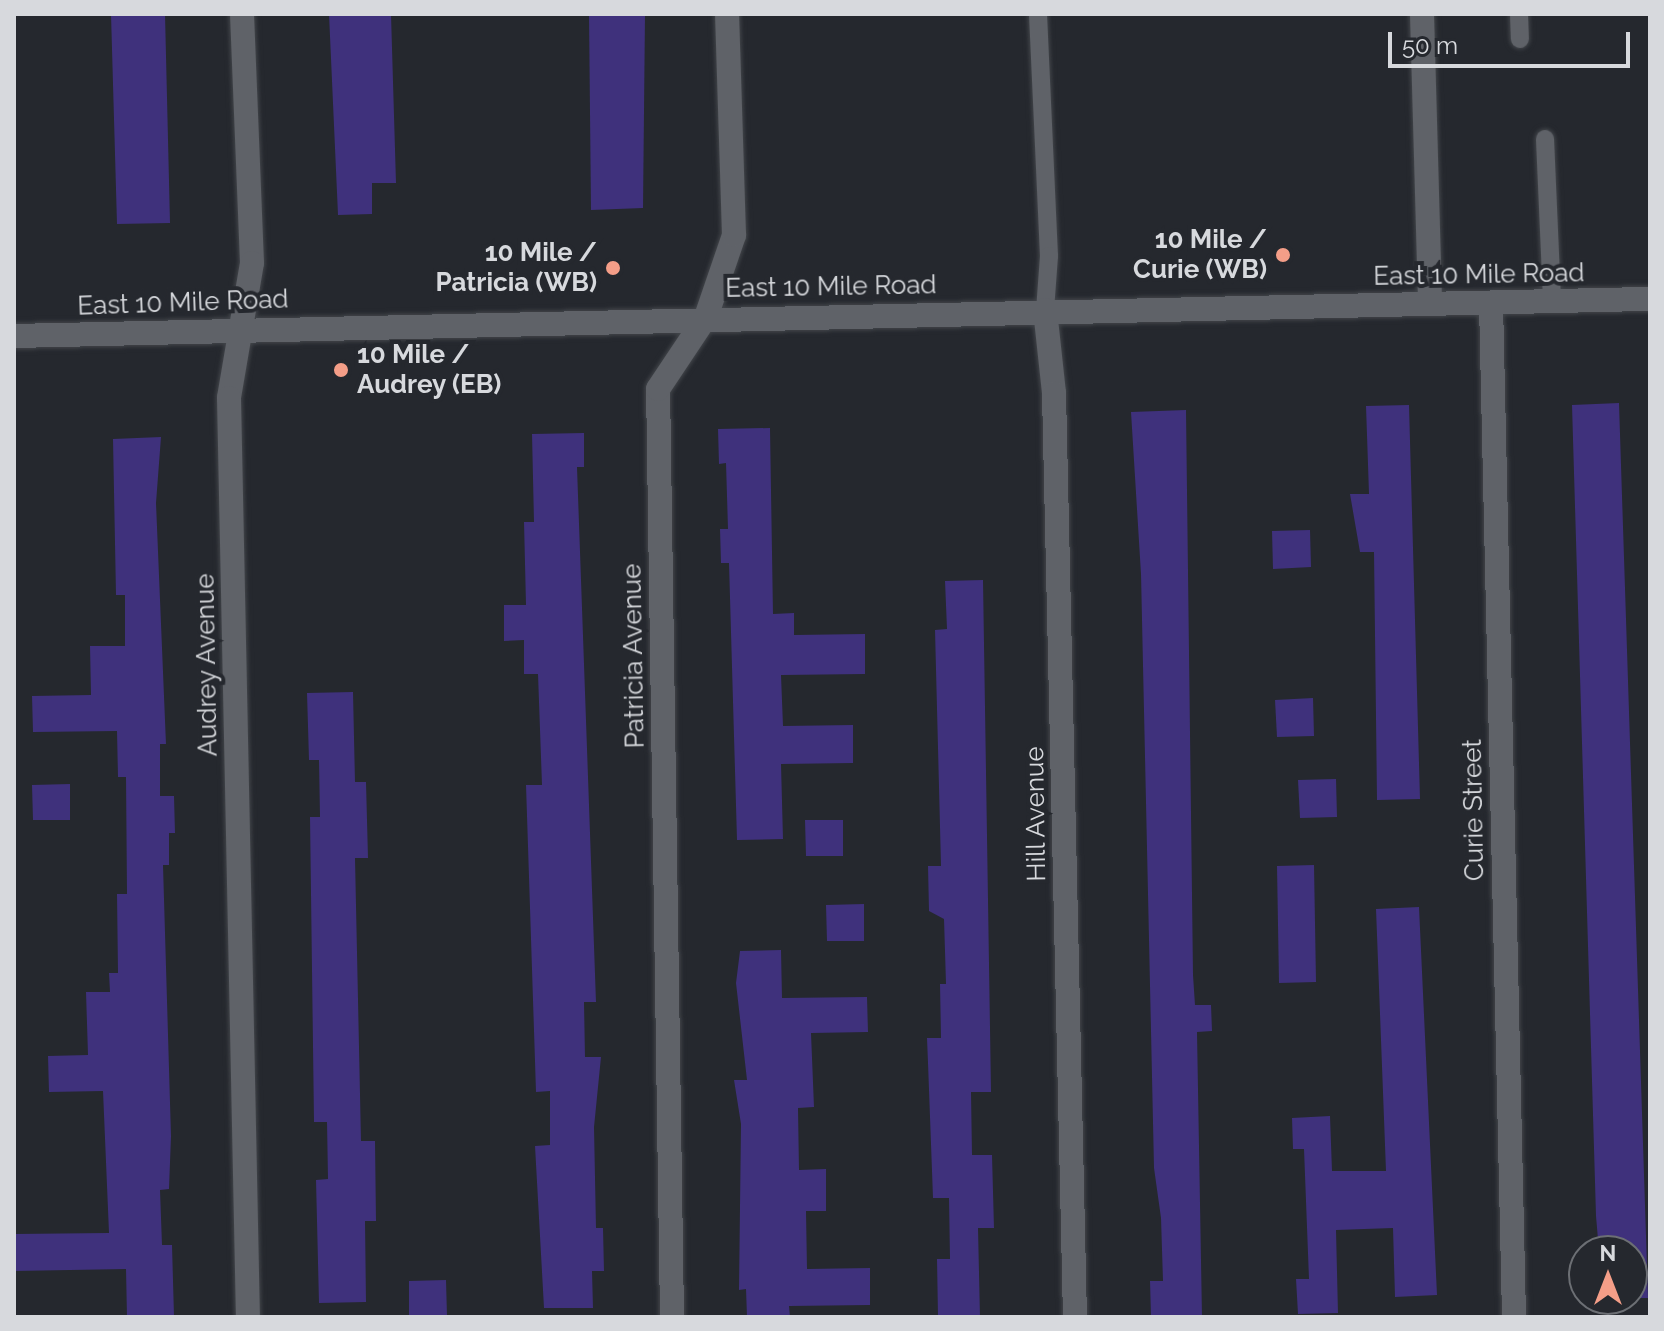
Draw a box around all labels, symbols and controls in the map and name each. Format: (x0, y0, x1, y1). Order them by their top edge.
scale bar (1392, 16, 1634, 66)
text: 50 m (1402, 31, 1458, 60)
place label: 10 Mile / Curie (WB) (1133, 224, 1267, 286)
place label: 10 Mile / Patricia (WB) (436, 237, 597, 298)
marker: 10 Mile / Curie (WB) (1274, 246, 1292, 264)
street label: East 10 Mile Road (1373, 258, 1585, 292)
marker: 10 Mile / Patricia (WB) (604, 259, 622, 277)
street label: East 10 Mile Road (725, 270, 937, 304)
street label: East 10 Mile Road (77, 284, 289, 322)
place label: 10 Mile / Audrey (EB) (357, 339, 502, 400)
marker: 10 Mile / Audrey (EB) (332, 361, 350, 379)
street label: Patricia Avenue (617, 563, 651, 749)
street label: Audrey Avenue (190, 573, 224, 757)
street label: Curie Street (1457, 739, 1491, 881)
street label: Hill Avenue (1019, 745, 1053, 883)
north arrow (1568, 1235, 1648, 1315)
text: N (1600, 1240, 1616, 1266)

